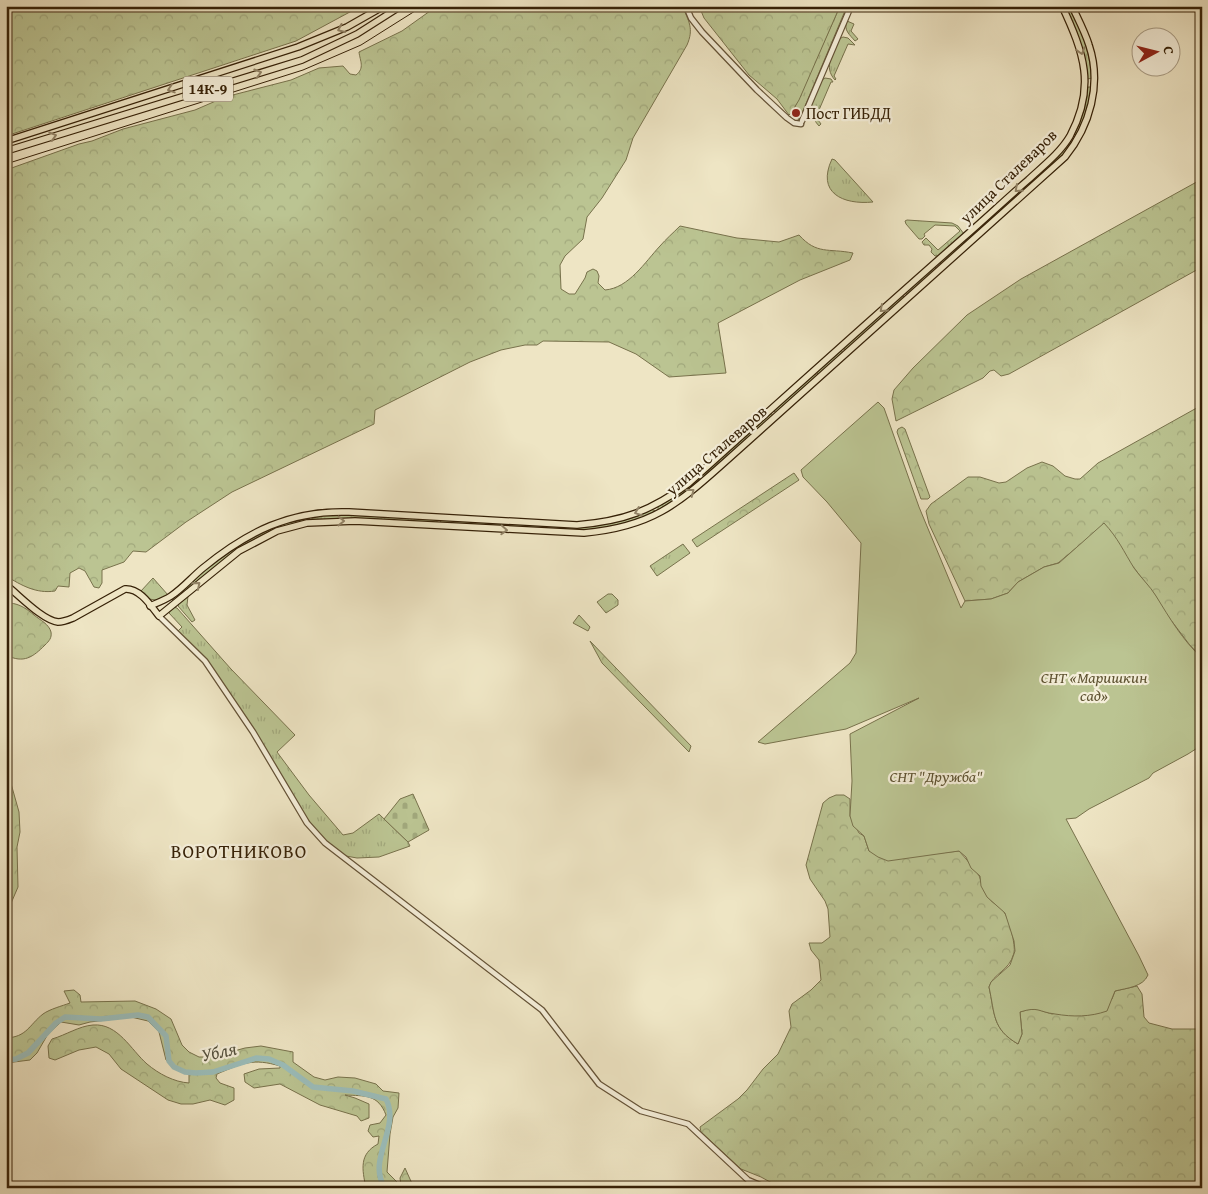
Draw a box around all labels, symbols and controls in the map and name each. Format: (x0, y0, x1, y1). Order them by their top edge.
one-way arrow (337, 23, 346, 34)
north arrow (1130, 28, 1180, 78)
text: С (1158, 45, 1179, 56)
one-way arrow (1075, 47, 1085, 55)
one-way arrow (254, 69, 262, 79)
road number: 14К-9 (183, 76, 233, 102)
one-way arrow (168, 83, 176, 93)
place label: Пост ГИБДД (806, 101, 891, 125)
marker: Пост ГИБДД (790, 107, 802, 119)
street label: улица Сталеваров (953, 123, 1062, 229)
one-way arrow (48, 132, 56, 142)
one-way arrow (1014, 183, 1023, 192)
one-way arrow (880, 303, 889, 312)
street label: улица Сталеваров (659, 399, 772, 501)
one-way arrow (685, 489, 694, 497)
one-way arrow (634, 506, 643, 517)
one-way arrow (338, 516, 346, 526)
one-way arrow (500, 524, 508, 535)
one-way arrow (192, 582, 201, 591)
park label: СНТ «Маришкин сад» (1041, 665, 1147, 707)
park label: СНТ "Дружба" (889, 764, 983, 788)
district label: ВОРОТНИКОВО (171, 837, 307, 865)
water label: Убля (199, 1035, 239, 1068)

